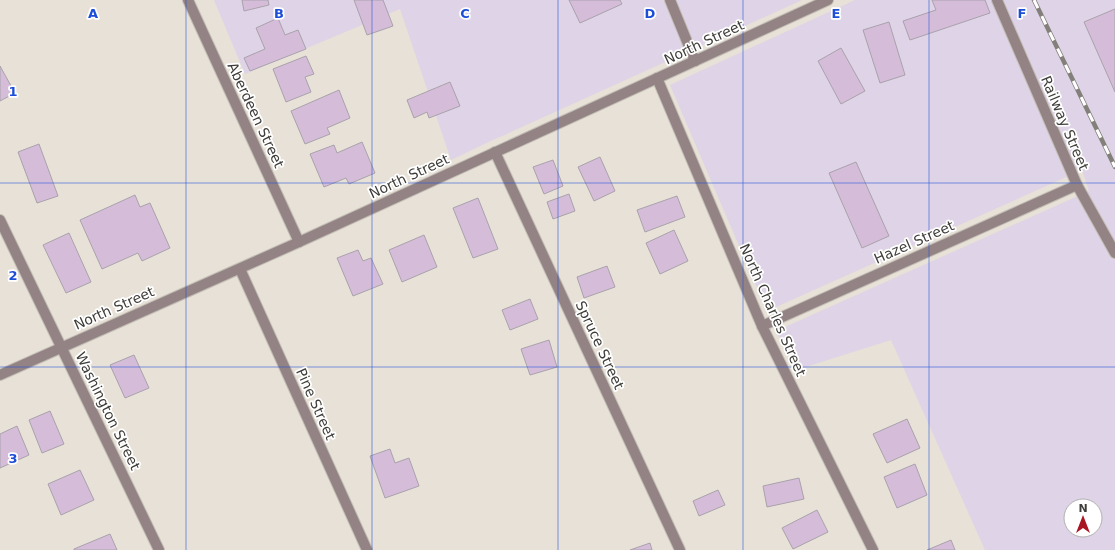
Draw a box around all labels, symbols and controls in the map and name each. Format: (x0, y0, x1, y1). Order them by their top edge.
text: A (88, 6, 98, 21)
text: B (274, 6, 284, 21)
text: C (460, 6, 470, 21)
text: D (645, 6, 656, 21)
text: E (832, 6, 840, 21)
text: F (1018, 6, 1026, 21)
street label: North Street (662, 16, 747, 67)
street label: Aberdeen Street (225, 60, 288, 171)
street label: Railway Street (1038, 73, 1092, 173)
text: 1 (8, 84, 18, 99)
street label: North Street (367, 150, 452, 201)
street label: Hazel Street (871, 217, 957, 267)
street label: North Charles Street (737, 241, 810, 379)
text: 2 (8, 268, 18, 283)
street label: North Street (71, 283, 157, 333)
street label: Spruce Street (573, 298, 628, 392)
street label: Washington Street (72, 349, 144, 473)
street label: Pine Street (293, 366, 339, 443)
text: 3 (8, 451, 18, 466)
north arrow (1063, 498, 1103, 538)
text: N (1078, 502, 1088, 515)

